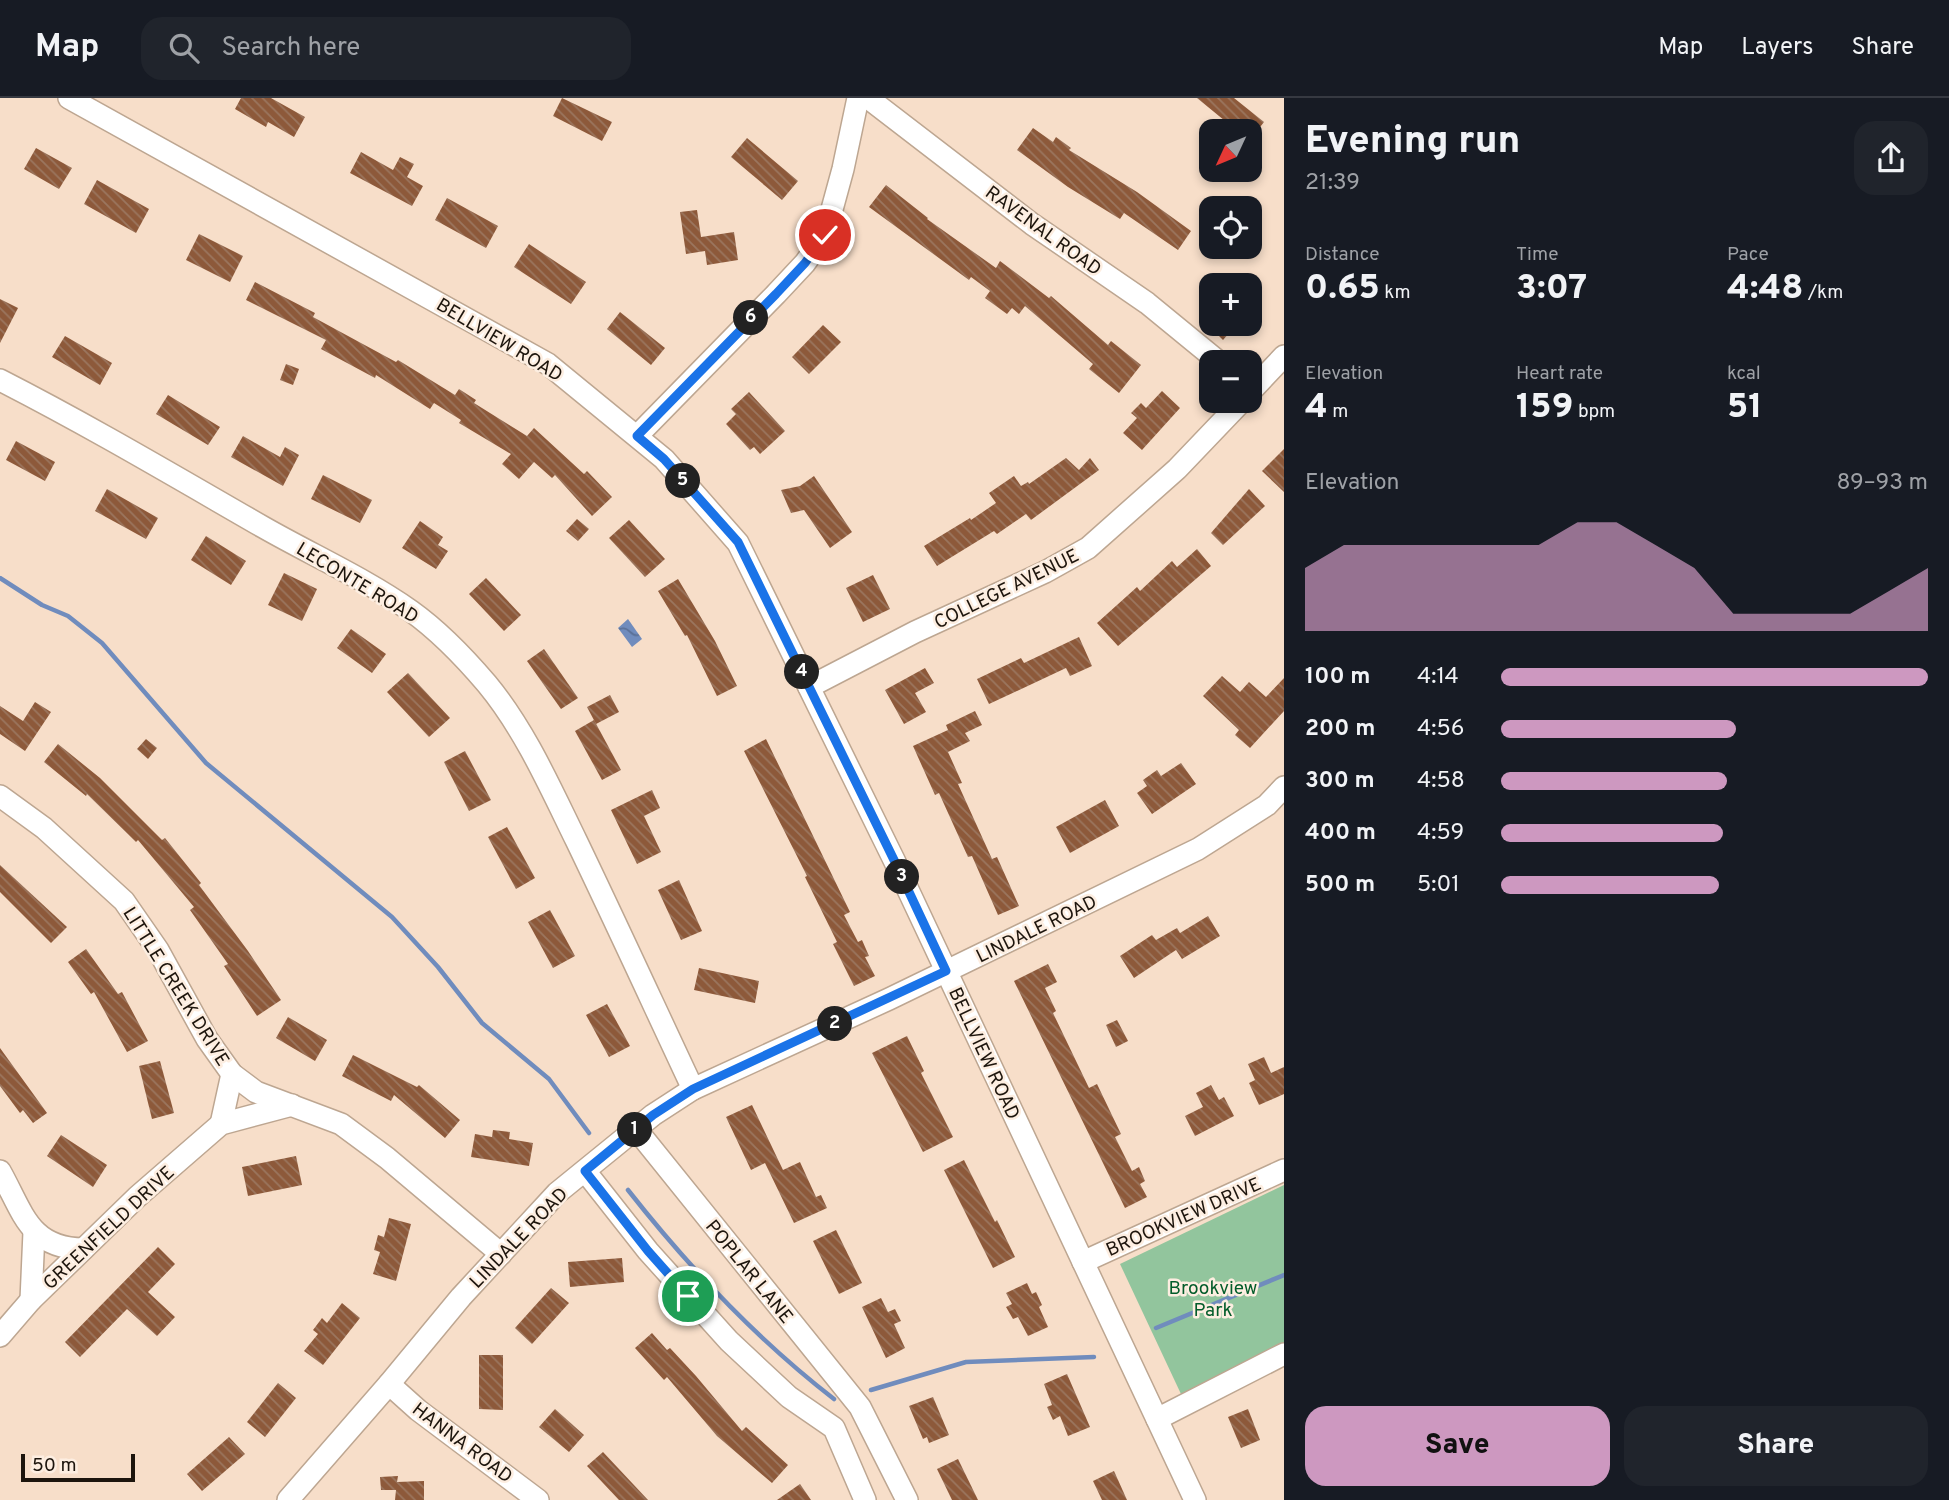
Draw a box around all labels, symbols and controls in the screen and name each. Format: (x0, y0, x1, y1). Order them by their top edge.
search box (141, 17, 631, 80)
text: Map (35, 27, 99, 69)
icon: search (165, 29, 203, 67)
text: Search here (221, 32, 360, 65)
text: Map (1658, 33, 1703, 63)
text: Layers (1741, 33, 1813, 63)
text: Share (1851, 33, 1914, 63)
text: Evening run (1305, 118, 1520, 167)
north arrow (1199, 119, 1262, 182)
map controls (1199, 119, 1262, 413)
button: share (1854, 121, 1928, 195)
text: 21:39 (1305, 169, 1360, 198)
street label: RAVENAL ROAD (980, 181, 1106, 282)
button: locate (1199, 196, 1262, 259)
pin (795, 205, 855, 265)
icon: check (806, 216, 844, 254)
text: Distance (1305, 243, 1380, 267)
text: Time (1516, 243, 1559, 267)
text: Pace (1727, 243, 1769, 267)
text: 0.65 (1305, 267, 1380, 311)
text: 3:07 (1516, 267, 1587, 311)
text: 4:48 (1727, 267, 1803, 311)
button: + (1199, 273, 1262, 336)
text: km (1380, 281, 1411, 305)
text: /km (1803, 281, 1843, 305)
street label: BELLVIEW ROAD (431, 294, 567, 388)
pin: 6 (734, 300, 768, 336)
text: 6 (745, 305, 756, 329)
button: − (1199, 350, 1262, 413)
text: Elevation (1305, 362, 1383, 386)
text: Heart rate (1516, 362, 1603, 386)
text: kcal (1727, 362, 1761, 386)
text: 4 (1305, 386, 1328, 430)
text: 159 (1516, 386, 1573, 430)
text: 51 (1727, 386, 1763, 430)
text: m (1328, 400, 1348, 424)
text: bpm (1573, 400, 1615, 424)
pin: 5 (666, 464, 700, 498)
text: 5 (677, 468, 688, 492)
text: Elevation (1305, 469, 1400, 498)
text: 89–93 m (1836, 469, 1928, 498)
street label: LECONTE ROAD (291, 538, 423, 630)
street label: COLLEGE AVENUE (930, 544, 1083, 635)
pin: 4 (784, 654, 820, 690)
text: 4 (795, 659, 808, 683)
text: 100 m (1305, 663, 1370, 692)
text: 4:14 (1417, 663, 1459, 692)
text: 200 m (1305, 715, 1375, 744)
text: 4:56 (1417, 715, 1464, 744)
text: 300 m (1305, 767, 1375, 796)
text: 4:58 (1417, 767, 1465, 796)
text: 400 m (1305, 819, 1376, 848)
text: 4:59 (1417, 819, 1464, 848)
pin: 3 (884, 860, 920, 894)
text: 3 (896, 864, 907, 888)
text: 500 m (1305, 871, 1375, 900)
text: 5:01 (1417, 871, 1460, 900)
street label: LINDALE ROAD (973, 890, 1101, 969)
street label: LITTLE CREEK DRIVE (117, 903, 234, 1071)
street label: BELLVIEW ROAD (942, 984, 1024, 1124)
pin: 2 (818, 1006, 852, 1042)
text: 2 (829, 1011, 840, 1035)
pin: 1 (618, 1112, 652, 1148)
text: 1 (631, 1117, 638, 1141)
street label: GREENFIELD DRIVE (39, 1161, 180, 1296)
street label: BROOKVIEW DRIVE (1102, 1173, 1265, 1263)
street label: LINDALE ROAD (465, 1183, 574, 1294)
street label: POPLAR LANE (699, 1216, 798, 1329)
pin (658, 1266, 718, 1326)
icon: arrive (669, 1277, 707, 1315)
park label: Brookview Park (1169, 1277, 1257, 1323)
street label: HANNA ROAD (407, 1398, 517, 1489)
button: Save (1305, 1406, 1610, 1486)
button: Share (1624, 1406, 1928, 1486)
scale bar (21, 1451, 135, 1483)
text: 50 m (32, 1454, 77, 1478)

